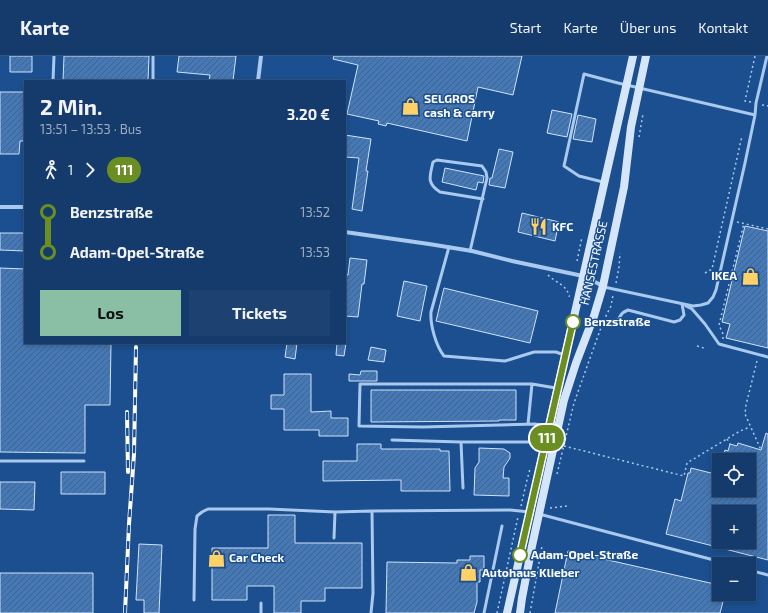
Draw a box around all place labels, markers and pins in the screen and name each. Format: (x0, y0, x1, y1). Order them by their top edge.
place label: SELGROS cash & carry (424, 91, 495, 120)
shop icon: SELGROS cash & carry (401, 96, 421, 116)
restaurant icon: KFC (529, 217, 549, 237)
place label: KFC (552, 219, 573, 233)
shop icon: IKEA (740, 266, 760, 286)
place label: IKEA (711, 268, 737, 282)
marker: Benzstraße (565, 314, 581, 330)
place label: Benzstraße (584, 314, 651, 328)
marker: Adam-Opel-Straße (512, 547, 528, 563)
place label: Adam-Opel-Straße (531, 547, 639, 561)
shop icon: Car Check (206, 548, 226, 568)
place label: Car Check (229, 550, 285, 564)
shop icon: Autohaus Klieber (459, 563, 479, 583)
place label: Autohaus Klieber (482, 565, 580, 579)

